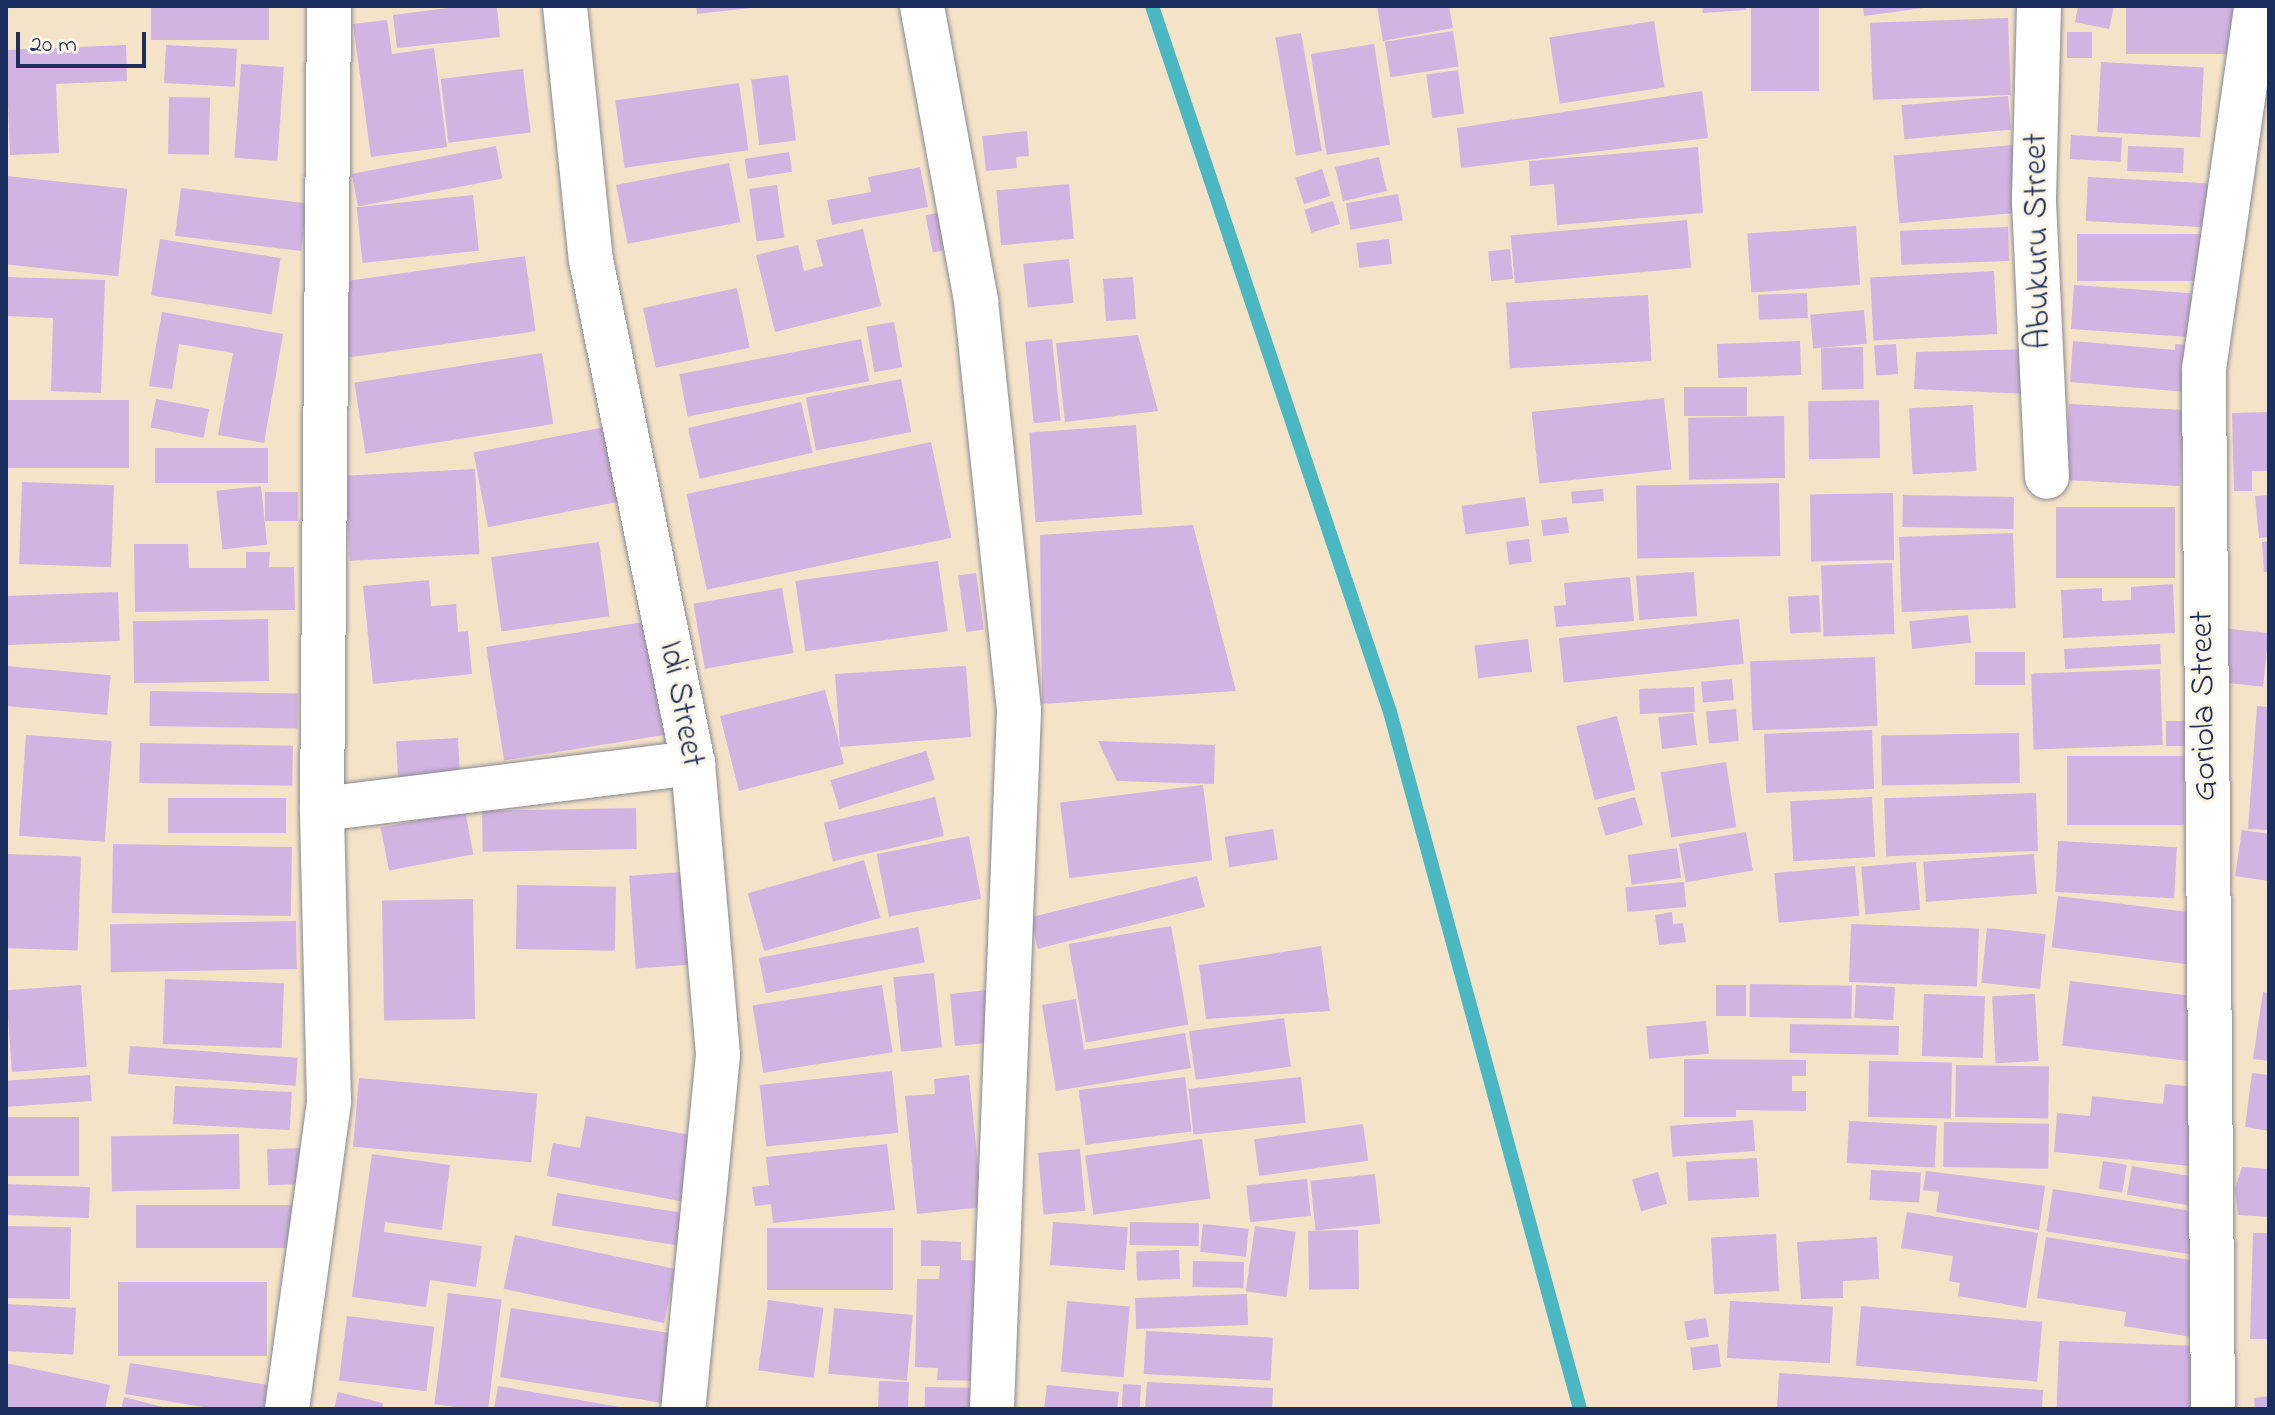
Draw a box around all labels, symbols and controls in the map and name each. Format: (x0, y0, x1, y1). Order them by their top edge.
scale bar (20, 16, 150, 66)
text: 20 m (30, 28, 77, 63)
street label: Abukuru Street (2017, 132, 2061, 350)
street label: Goriola Street (2183, 610, 2227, 802)
street label: Idi Street (648, 638, 712, 770)

